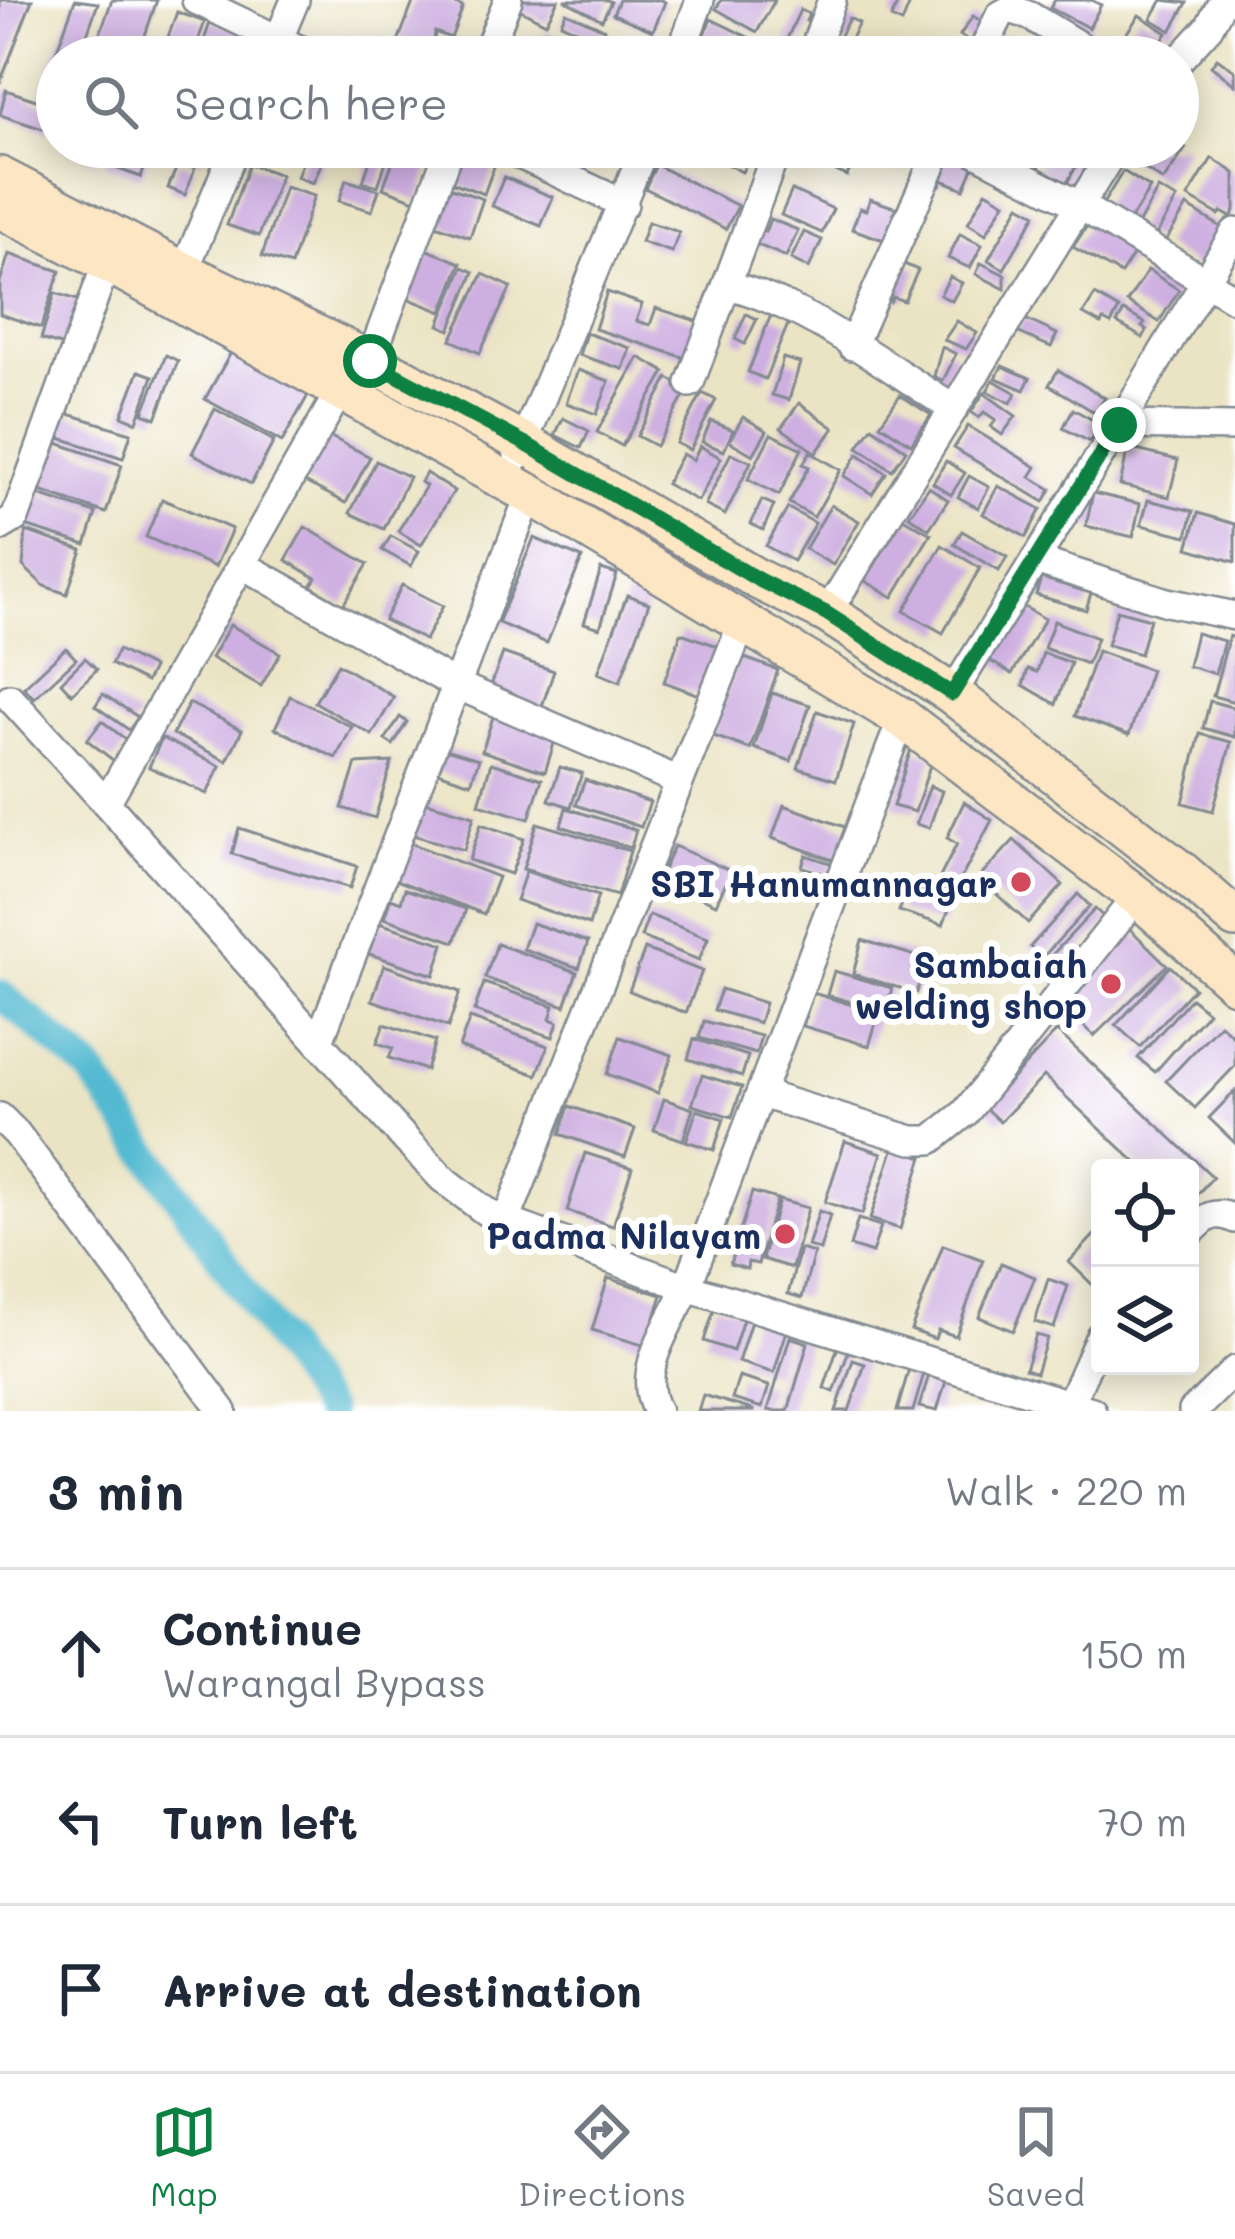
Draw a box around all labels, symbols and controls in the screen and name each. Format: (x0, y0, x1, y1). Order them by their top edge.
search box (36, 36, 1199, 168)
icon: search (78, 69, 144, 135)
text: Search here (174, 73, 448, 131)
route start (343, 334, 397, 388)
route end (1092, 398, 1146, 452)
place label: SBI Hanumannagar (650, 859, 997, 906)
marker: SBI Hanumannagar (1008, 869, 1034, 895)
place label: Sambaiah welding shop (854, 940, 1087, 1028)
marker: Sambaiah welding shop (1098, 971, 1124, 997)
map controls (1091, 1159, 1199, 1375)
button: locate (1091, 1159, 1199, 1267)
place label: Padma Nilayam (486, 1211, 761, 1259)
marker: Padma Nilayam (772, 1221, 798, 1247)
button: layers (1091, 1267, 1199, 1375)
text: 3 min (48, 1456, 184, 1523)
text: Walk · 220 m (945, 1464, 1187, 1515)
text: Continue (162, 1598, 362, 1656)
icon: ahead (48, 1620, 114, 1686)
text: 150 m (1079, 1627, 1187, 1678)
text: Warangal Bypass (162, 1656, 486, 1707)
icon: left (48, 1788, 114, 1854)
text: Turn left (162, 1792, 358, 1850)
text: 70 m (1098, 1795, 1187, 1846)
icon: arrive (48, 1956, 114, 2022)
text: Arrive at destination (162, 1960, 642, 2018)
tab: Map (150, 2099, 218, 2214)
tab: Directions (518, 2099, 686, 2214)
tab: Saved (987, 2099, 1085, 2214)

